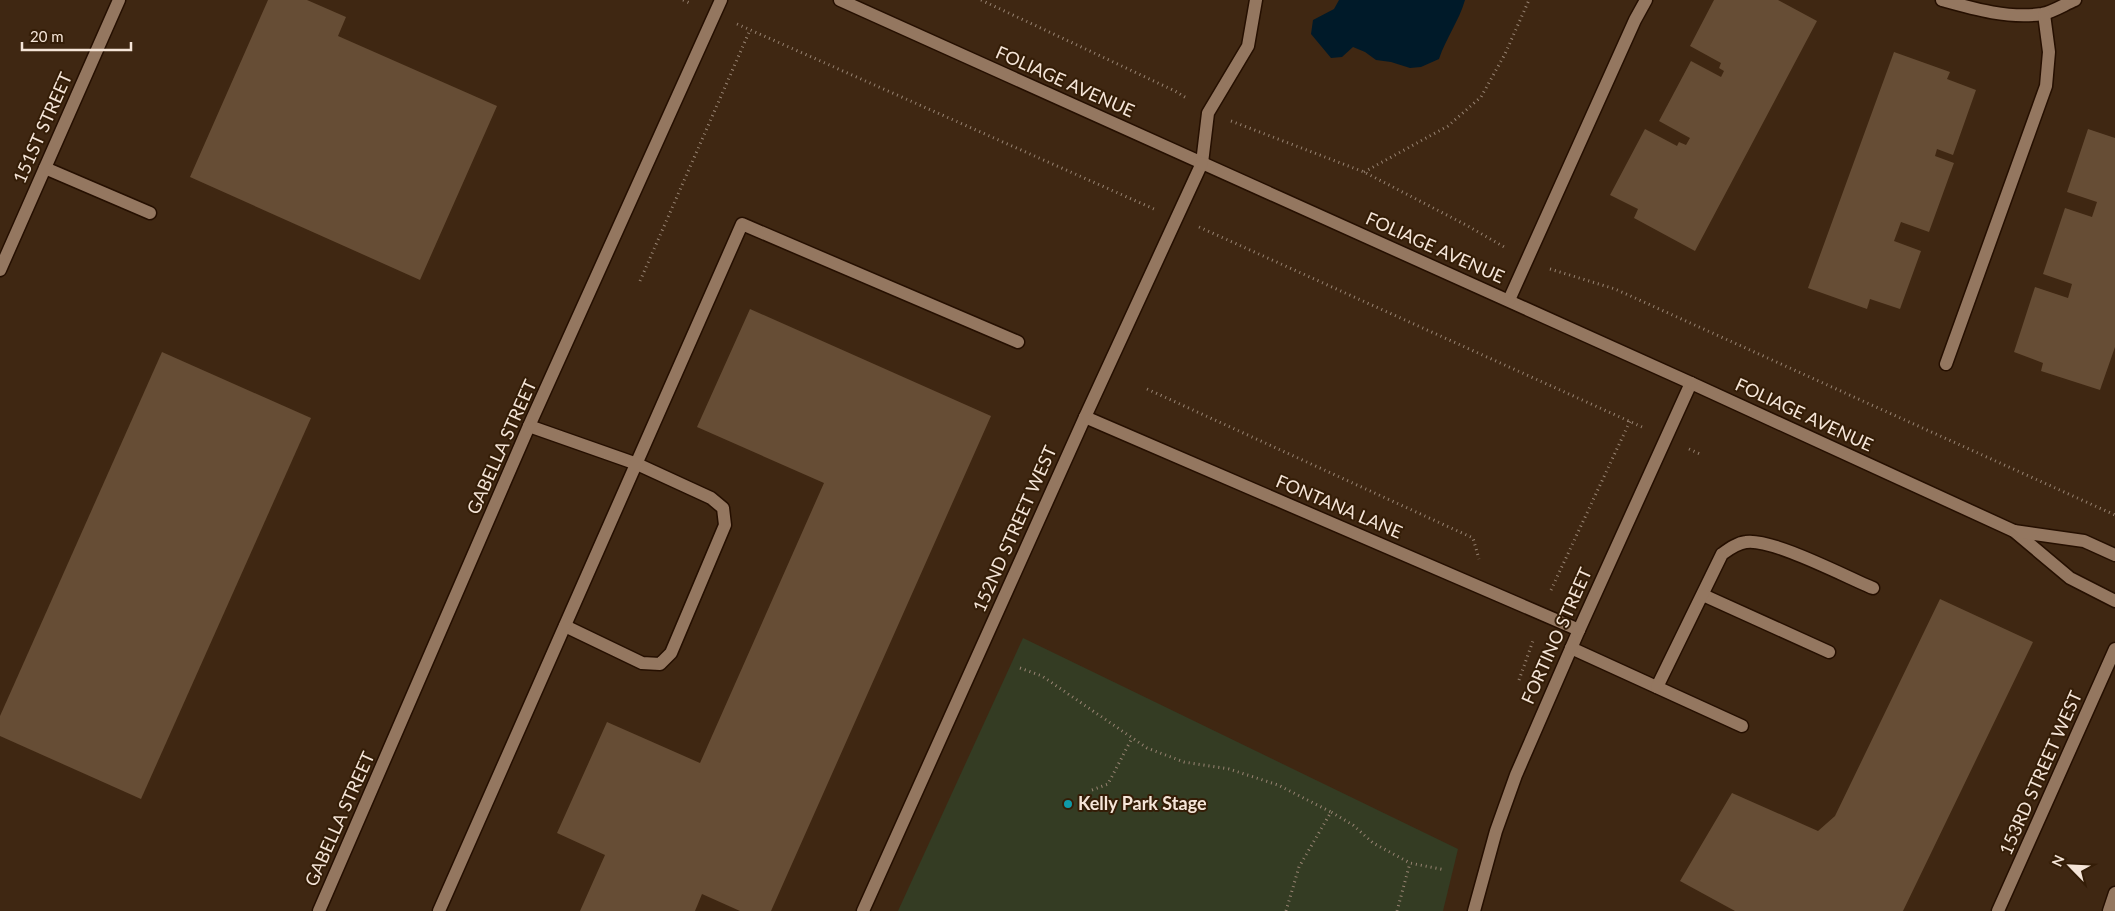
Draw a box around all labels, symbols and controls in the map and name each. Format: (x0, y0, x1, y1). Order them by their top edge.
scale bar (22, 20, 131, 52)
text: 20 m (30, 27, 64, 45)
street label: FOLIAGE AVENUE (993, 41, 1138, 122)
street label: 151ST STREET (8, 68, 76, 186)
street label: FOLIAGE AVENUE (1363, 207, 1508, 288)
street label: FOLIAGE AVENUE (1732, 373, 1877, 456)
street label: GABELLA STREET (462, 376, 541, 517)
street label: 152ND STREET WEST (967, 442, 1061, 615)
street label: FONTANA LANE (1273, 470, 1406, 543)
street label: FORTINO STREET (1516, 564, 1596, 707)
street label: 153RD STREET WEST (1994, 687, 2086, 858)
street label: GABELLA STREET (300, 748, 379, 889)
place label: Kelly Park Stage (1078, 792, 1207, 814)
marker: Kelly Park Stage (1062, 798, 1074, 810)
north arrow (2045, 841, 2095, 891)
text: N (2048, 852, 2068, 869)

